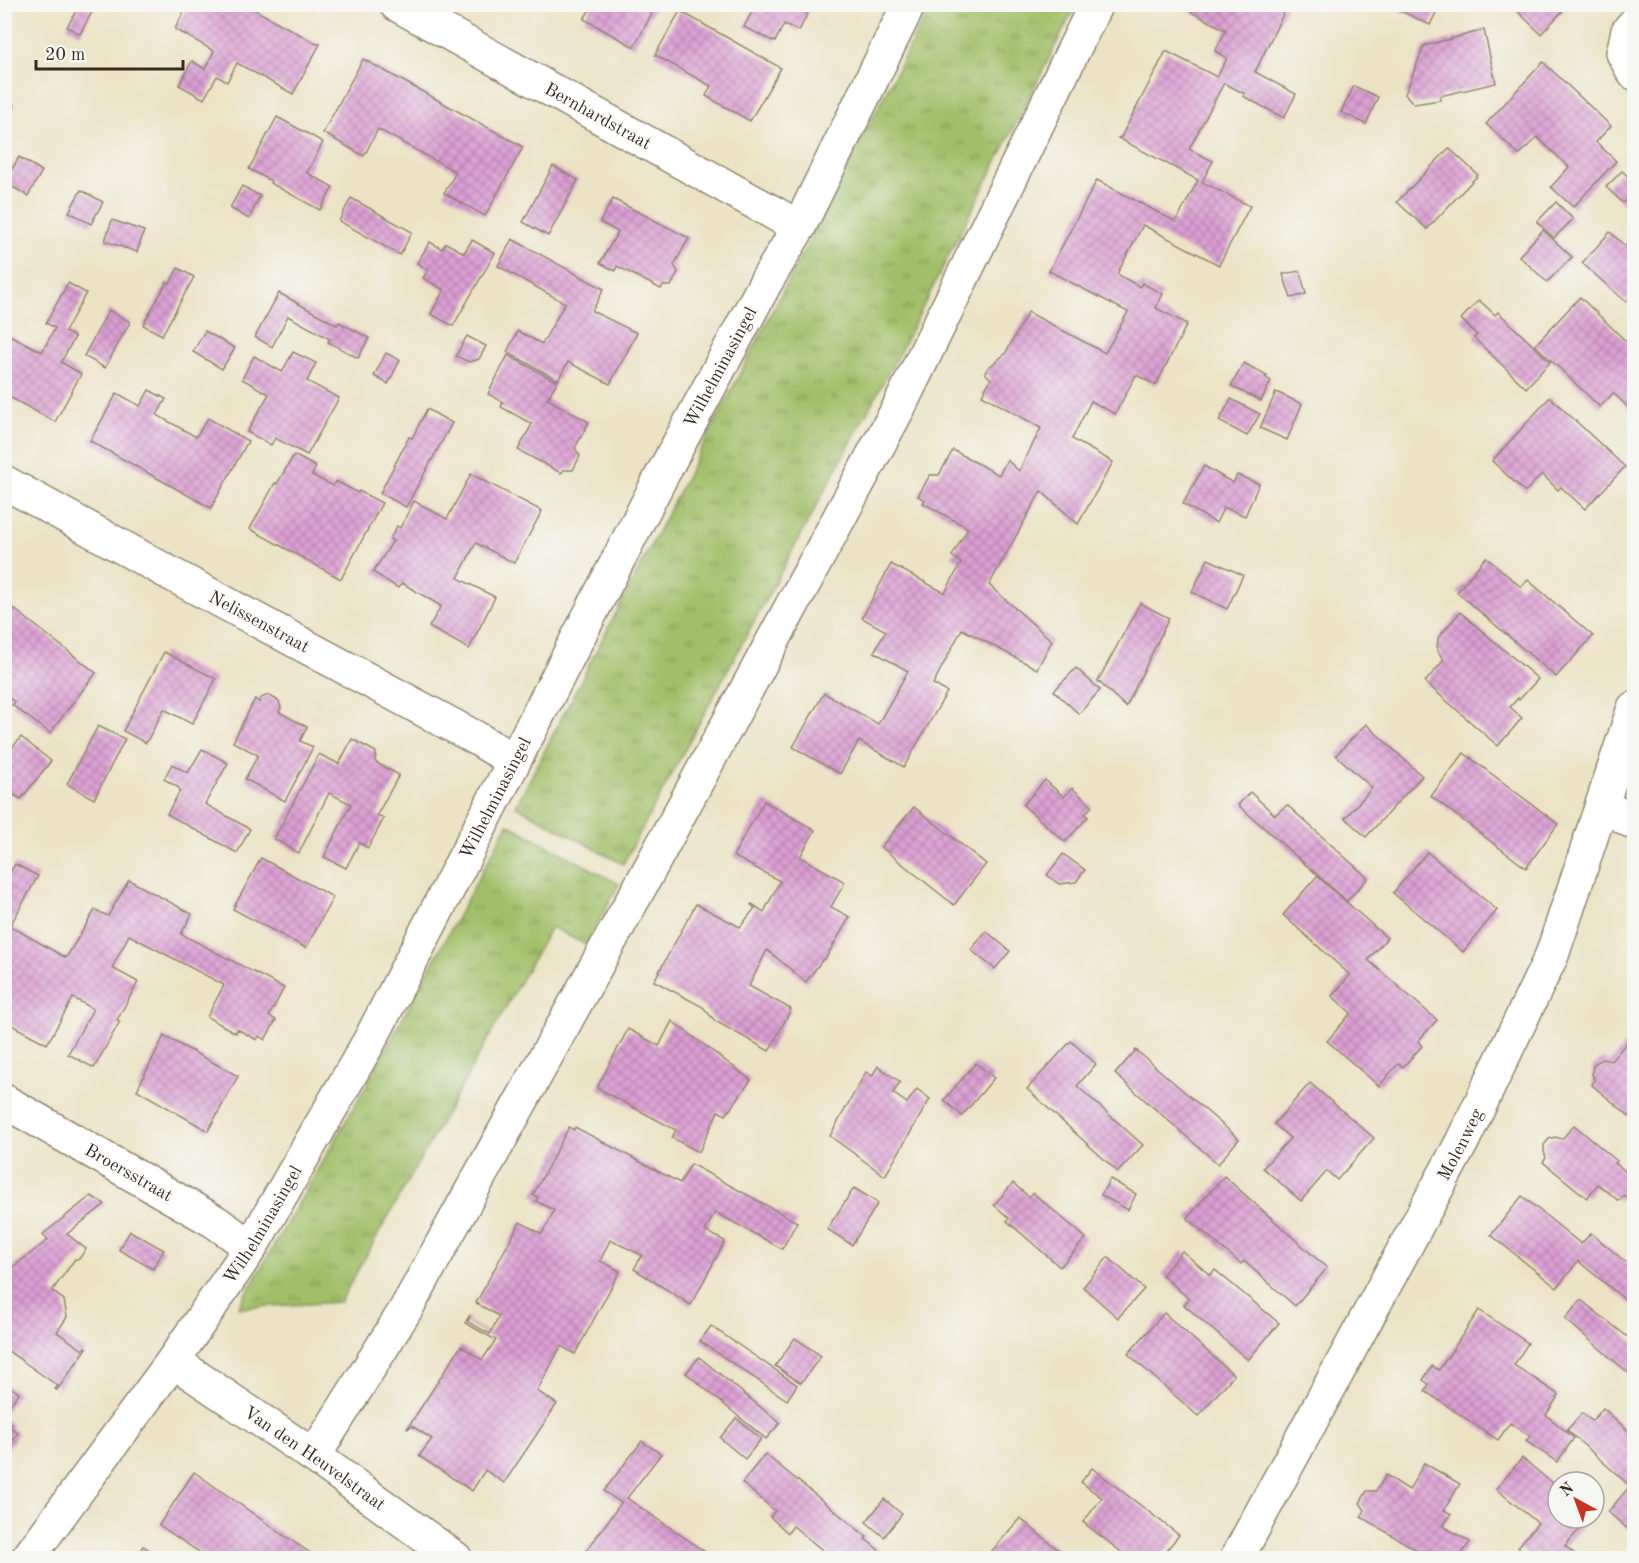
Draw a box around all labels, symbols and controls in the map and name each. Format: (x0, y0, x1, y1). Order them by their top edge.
scale bar (36, 33, 183, 71)
text: 20 m (45, 46, 85, 64)
street label: Bernhardstraat (541, 80, 654, 153)
street label: Wilhelminasingel (681, 304, 761, 431)
street label: Nelissenstraat (206, 588, 312, 657)
street label: Wilhelminasingel (457, 735, 535, 862)
street label: Molenweg (1435, 1106, 1487, 1184)
street label: Broersstraat (82, 1141, 175, 1205)
street label: Wilhelminasingel (221, 1163, 306, 1287)
street label: Van den Heuvelstraat (240, 1403, 388, 1515)
north arrow (1546, 1470, 1606, 1530)
text: N (1558, 1480, 1578, 1500)

